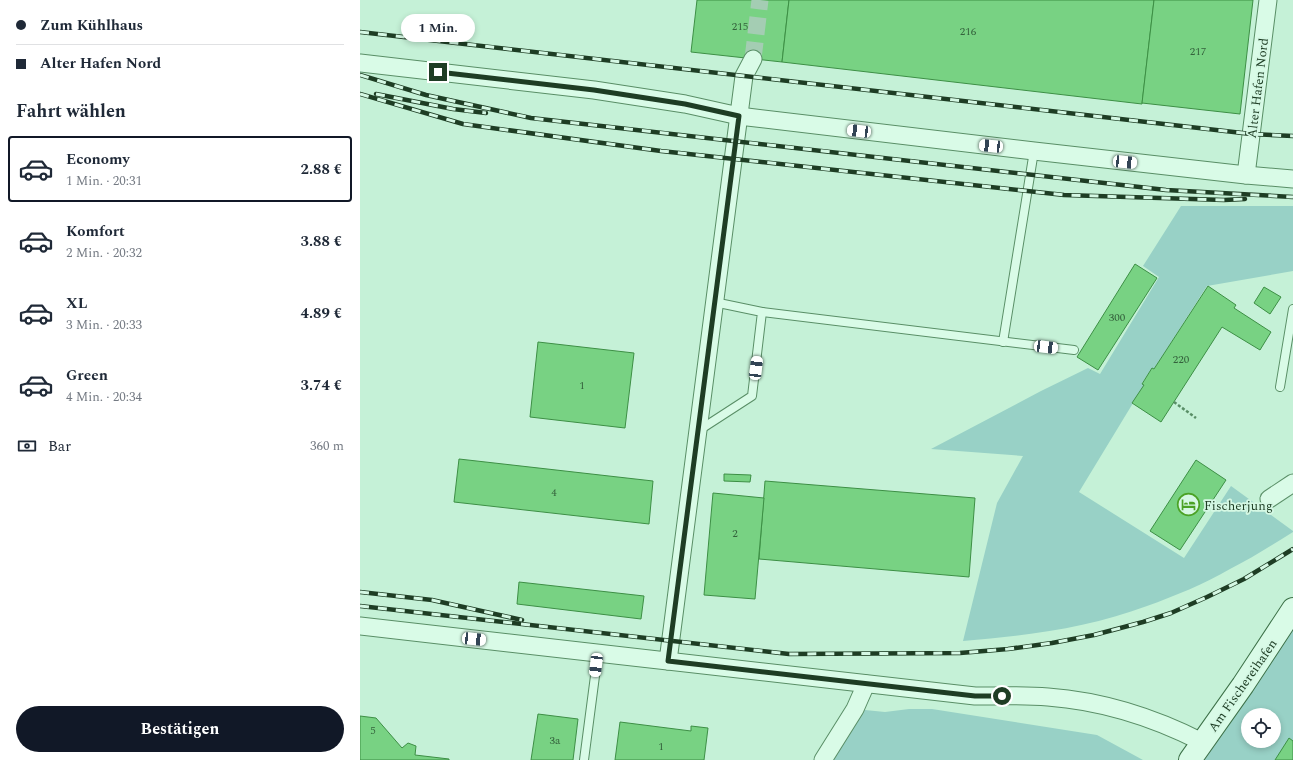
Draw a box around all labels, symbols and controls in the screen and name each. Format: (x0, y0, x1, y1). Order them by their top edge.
text: Zum Kühlhaus (40, 14, 143, 37)
callout: 1 Min. (401, 14, 475, 42)
text: 1 Min. (418, 18, 458, 38)
house number: 215 (732, 18, 748, 35)
house number: 216 (960, 23, 977, 40)
street label: Alter Hafen Nord (1242, 37, 1274, 139)
house number: 217 (1190, 43, 1207, 60)
text: Alter Hafen Nord (40, 52, 161, 75)
route end (429, 63, 447, 81)
text: Fahrt wählen (16, 98, 126, 125)
car (846, 124, 872, 138)
car (978, 139, 1004, 153)
text: Economy (66, 148, 130, 171)
icon: car (18, 151, 54, 187)
car (1112, 155, 1138, 169)
text: 2.88 € (301, 158, 342, 181)
text: 1 Min. · 20:31 (66, 171, 142, 191)
text: Komfort (66, 220, 125, 243)
icon: car (18, 223, 54, 259)
text: 3.88 € (301, 230, 342, 253)
text: 2 Min. · 20:32 (66, 243, 142, 263)
text: XL (66, 292, 87, 315)
icon: car (18, 295, 54, 331)
text: 4.89 € (301, 302, 342, 325)
house number: 300 (1109, 309, 1126, 326)
text: 3 Min. · 20:33 (66, 315, 142, 335)
car (1033, 340, 1059, 354)
house number: 220 (1173, 351, 1190, 368)
car (749, 355, 763, 381)
text: Green (66, 364, 108, 387)
icon: car (18, 367, 54, 403)
text: 3.74 € (301, 374, 342, 397)
house number: 1 (579, 377, 585, 394)
text: 4 Min. · 20:34 (66, 387, 142, 407)
icon: cash (16, 435, 38, 457)
text: Bar (48, 435, 71, 458)
text: 360 m (310, 436, 344, 456)
house number: 4 (551, 484, 557, 501)
hotel icon: Fischerjung (1175, 492, 1201, 518)
place label: Fischerjung (1204, 496, 1273, 516)
house number: 2 (732, 525, 738, 542)
car (461, 632, 487, 646)
street label: Am Fischereihafen (1203, 635, 1283, 736)
car (589, 652, 603, 678)
route start (993, 687, 1011, 705)
button: Bestätigen (16, 706, 344, 752)
map controls (1241, 708, 1281, 748)
button: locate (1241, 708, 1281, 748)
house number: 5 (370, 722, 376, 739)
house number: 3a (550, 732, 561, 749)
house number: 1 (658, 738, 664, 755)

